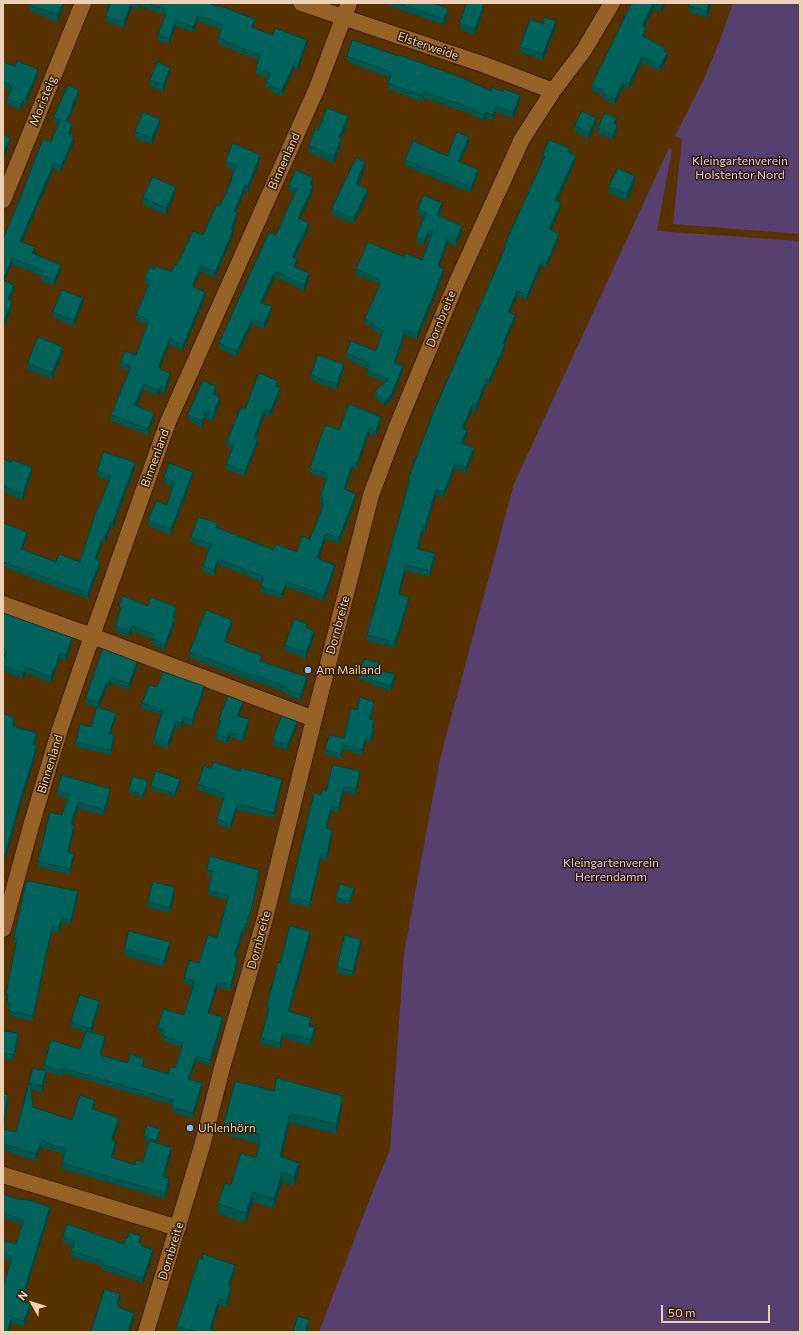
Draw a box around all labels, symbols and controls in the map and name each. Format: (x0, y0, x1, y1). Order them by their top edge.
street label: Elsterweide (396, 29, 460, 63)
street label: Moristeig (26, 74, 60, 128)
street label: Binnenland (265, 130, 303, 192)
park label: Kleingartenverein Holstentor Nord (692, 154, 788, 182)
street label: Dornbreite (423, 289, 459, 349)
street label: Binnenland (138, 427, 172, 489)
street label: Dornbreite (323, 594, 353, 656)
place label: Am Mailand (316, 663, 381, 677)
marker: Am Mailand (303, 665, 313, 675)
street label: Binnenland (34, 733, 66, 795)
park label: Kleingartenverein Herrendamm (563, 856, 659, 884)
street label: Dornbreite (244, 909, 274, 971)
place label: Uhlenhörn (198, 1121, 256, 1135)
marker: Uhlenhörn (185, 1123, 195, 1133)
street label: Dornbreite (155, 1220, 187, 1282)
north arrow (12, 1283, 52, 1323)
text: N (15, 1288, 30, 1302)
scale bar (663, 1297, 772, 1323)
text: 50 m (668, 1305, 696, 1319)

